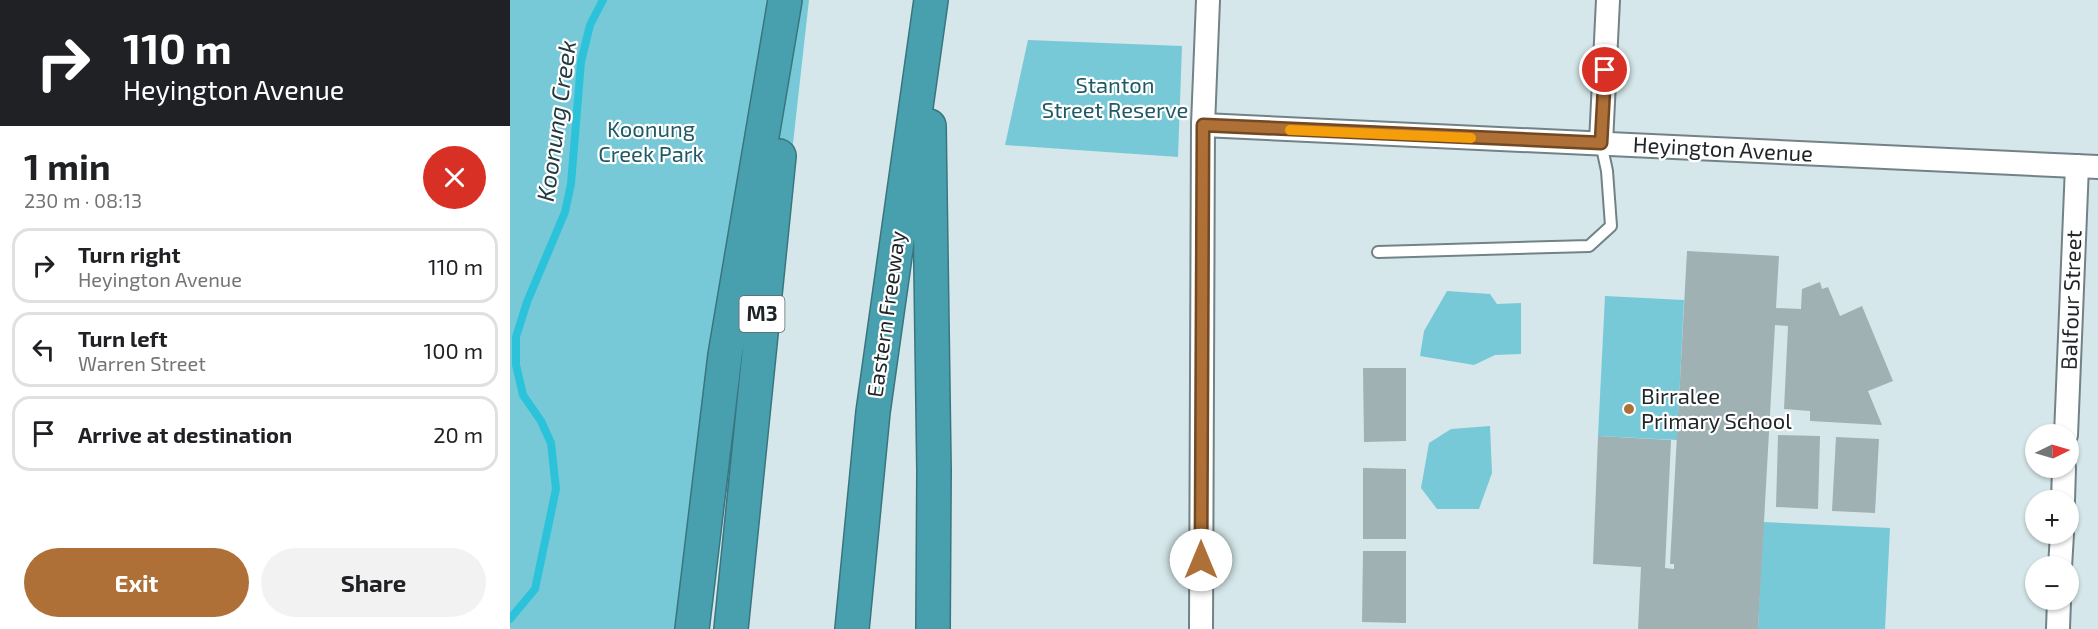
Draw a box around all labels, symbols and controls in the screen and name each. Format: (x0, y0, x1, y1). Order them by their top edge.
text: 110 m (123, 22, 232, 72)
icon: right (24, 24, 102, 102)
water label: Koonung Creek (530, 38, 581, 203)
pin (1579, 44, 1630, 95)
icon: arrive (1588, 53, 1621, 86)
park label: Stanton Street Reserve (1042, 71, 1188, 122)
text: Heyington Avenue (123, 73, 344, 105)
park label: Koonung Creek Park (598, 115, 704, 166)
street label: Heyington Avenue (1632, 130, 1814, 166)
text: 1 min (24, 144, 111, 187)
button: close (423, 146, 486, 209)
text: 230 m · 08:13 (24, 188, 142, 212)
street label: Eastern Freeway (860, 229, 910, 399)
street label: Balfour Street (2055, 230, 2085, 370)
text: Turn right (78, 241, 180, 267)
icon: right (27, 249, 60, 282)
text: 110 m (428, 253, 483, 279)
text: Heyington Avenue (78, 267, 242, 291)
road number: M3 (740, 296, 784, 332)
text: Turn left (78, 325, 167, 351)
icon: left (27, 333, 60, 366)
text: 100 m (424, 337, 483, 363)
text: Warren Street (78, 351, 206, 375)
place label: Birralee Primary School (1641, 382, 1792, 433)
marker: Birralee Primary School (1622, 402, 1636, 416)
icon: arrive (27, 417, 60, 450)
text: Arrive at destination (78, 421, 292, 447)
text: 20 m (433, 421, 483, 447)
north arrow (2025, 424, 2079, 478)
map controls (2025, 424, 2079, 610)
button: + (2025, 490, 2079, 544)
position arrow (1169, 528, 1233, 592)
button: Exit (24, 548, 249, 617)
button: Share (261, 548, 486, 617)
button: − (2025, 556, 2079, 610)

